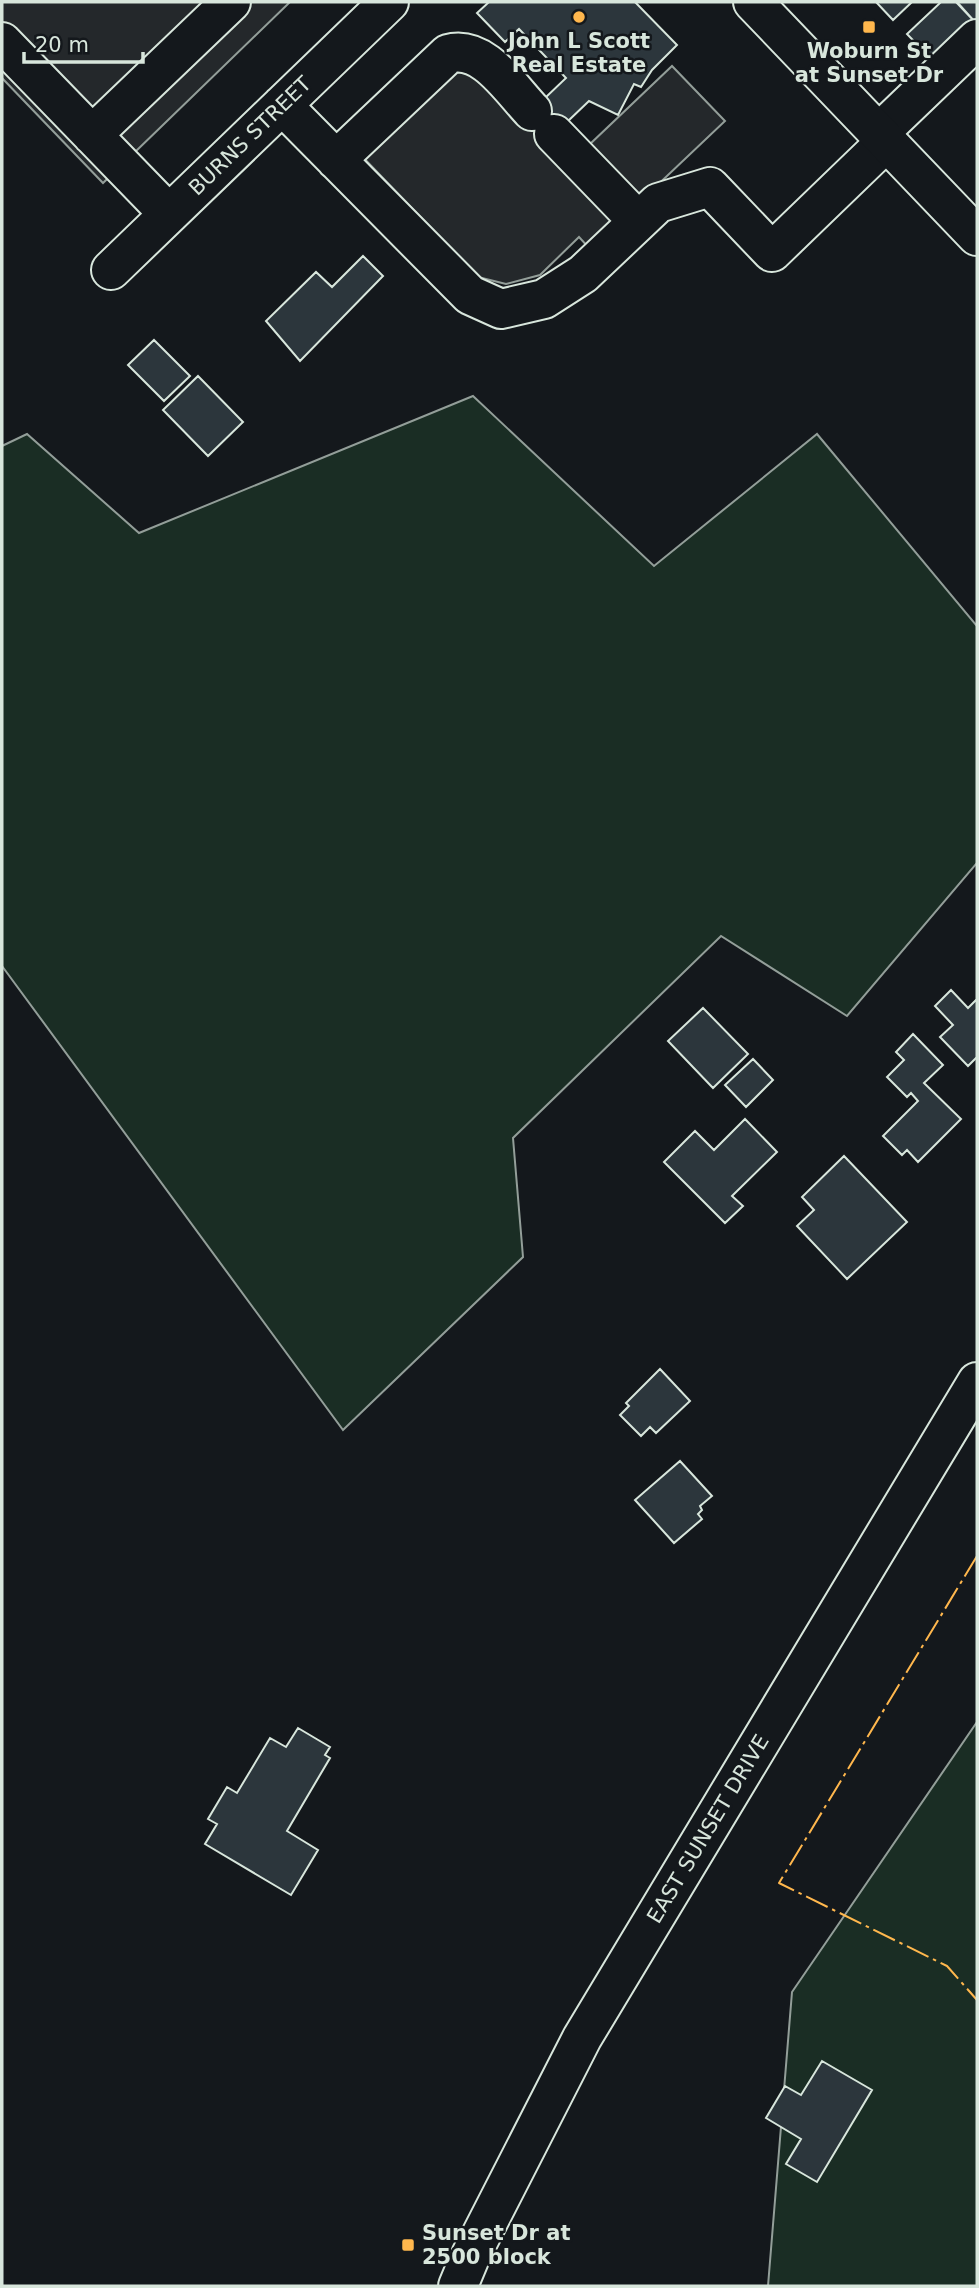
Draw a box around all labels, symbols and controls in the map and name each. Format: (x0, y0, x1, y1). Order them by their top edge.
marker: John L Scott Real Estate (571, 9, 587, 25)
marker: Woburn St at Sunset Dr (861, 19, 877, 35)
scale bar (24, 21, 144, 65)
place label: John L Scott Real Estate (506, 29, 650, 77)
text: 20 m (35, 33, 89, 57)
place label: Woburn St at Sunset Dr (795, 39, 944, 87)
street label: BURNS STREET (184, 72, 316, 200)
street label: EAST SUNSET DRIVE (642, 1730, 774, 1928)
place label: Sunset Dr at 2500 block (422, 2221, 570, 2269)
marker: Sunset Dr at 2500 block (400, 2237, 416, 2253)

